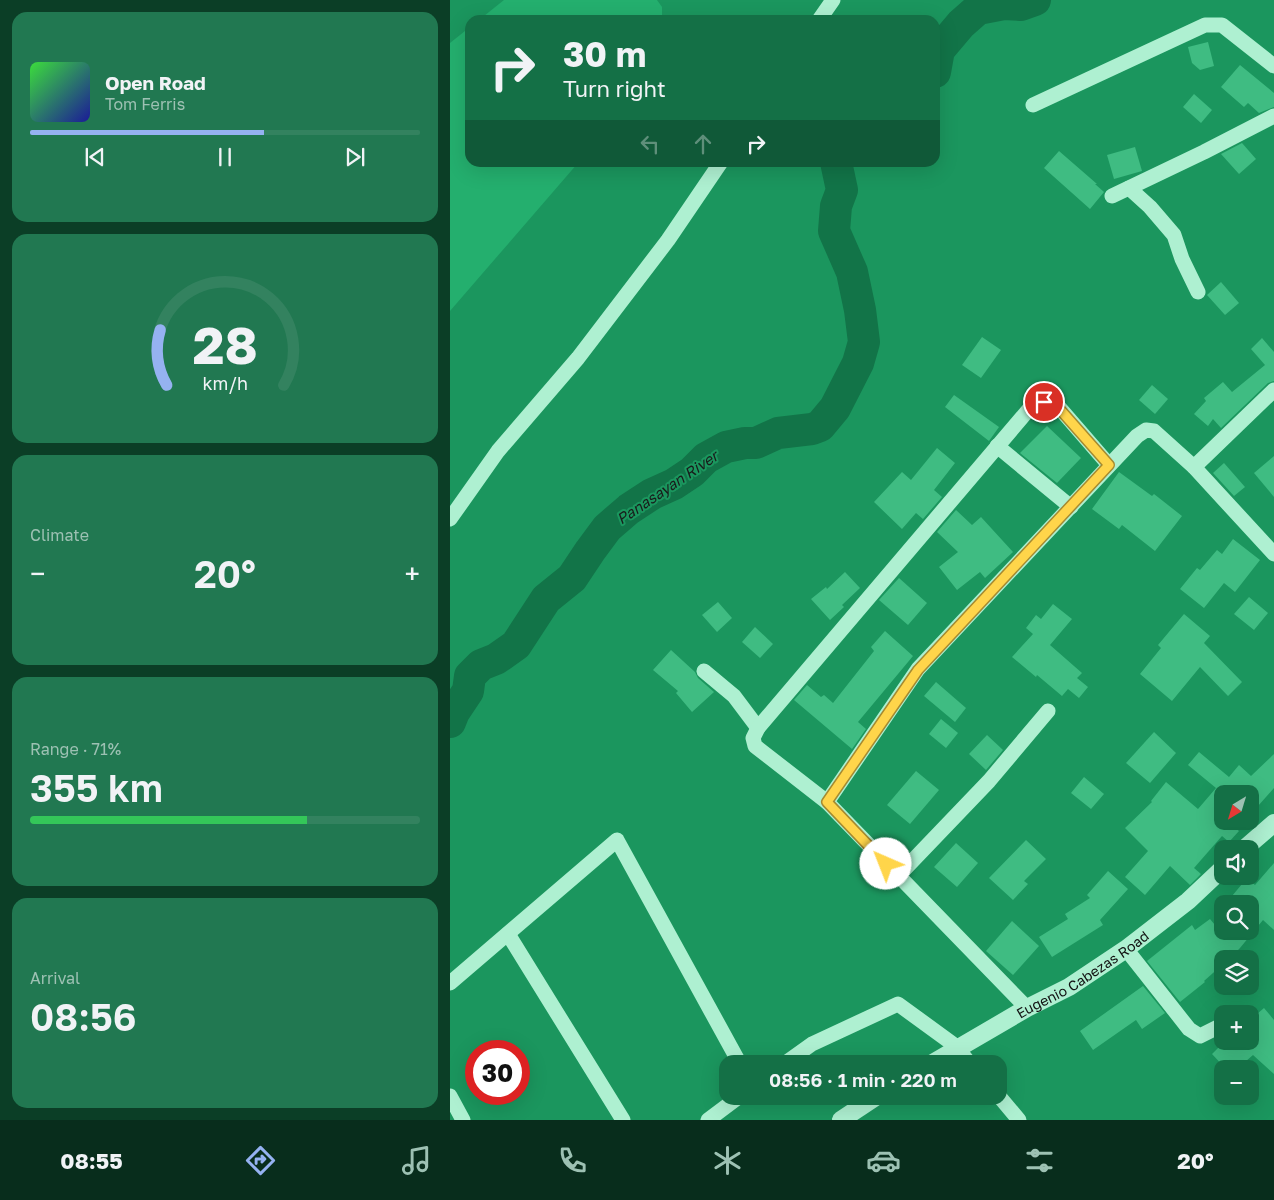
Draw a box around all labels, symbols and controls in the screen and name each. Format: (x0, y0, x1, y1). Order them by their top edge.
text: 30 m (563, 33, 646, 75)
icon: right (480, 35, 545, 100)
text: Open Road (105, 71, 206, 94)
text: Turn right (563, 75, 666, 102)
text: Tom Ferris (105, 94, 185, 114)
icon: left (636, 130, 664, 158)
icon: ahead (689, 130, 717, 158)
icon: right (742, 130, 770, 158)
icon: previous (81, 143, 109, 171)
icon: pause (211, 143, 239, 171)
icon: next (341, 143, 369, 171)
text: 28 (192, 313, 258, 375)
text: km/h (202, 372, 248, 394)
pin (1023, 381, 1065, 423)
icon: arrive (1030, 388, 1058, 416)
water label: Panasayan River (613, 445, 723, 528)
text: Climate (30, 525, 89, 545)
text: 20° (194, 551, 256, 596)
text: − (30, 557, 45, 590)
text: + (405, 557, 420, 590)
text: Range · 71% (30, 739, 121, 759)
text: 355 km (30, 765, 163, 810)
north arrow (1214, 785, 1259, 830)
map controls (1214, 785, 1259, 1105)
position arrow (859, 837, 911, 889)
button: sound (1214, 840, 1259, 885)
button: search (1214, 895, 1259, 940)
street label: Eugenio Cabezas Road (1013, 927, 1152, 1021)
button: layers (1214, 950, 1259, 995)
text: Arrival (30, 968, 80, 988)
text: 08:56 (30, 994, 136, 1039)
button: + (1214, 1005, 1259, 1050)
speed limit sign: 30 (465, 1040, 530, 1105)
button: − (1214, 1060, 1259, 1105)
text: 08:56 · 1 min · 220 m (769, 1068, 957, 1091)
icon: directions (243, 1143, 278, 1178)
icon: music (399, 1143, 434, 1178)
icon: phone (555, 1143, 590, 1178)
icon: climate (710, 1143, 745, 1178)
icon: car (866, 1143, 901, 1178)
icon: filters (1022, 1143, 1057, 1178)
text: 08:55 (60, 1147, 123, 1174)
text: 20° (1177, 1147, 1214, 1174)

